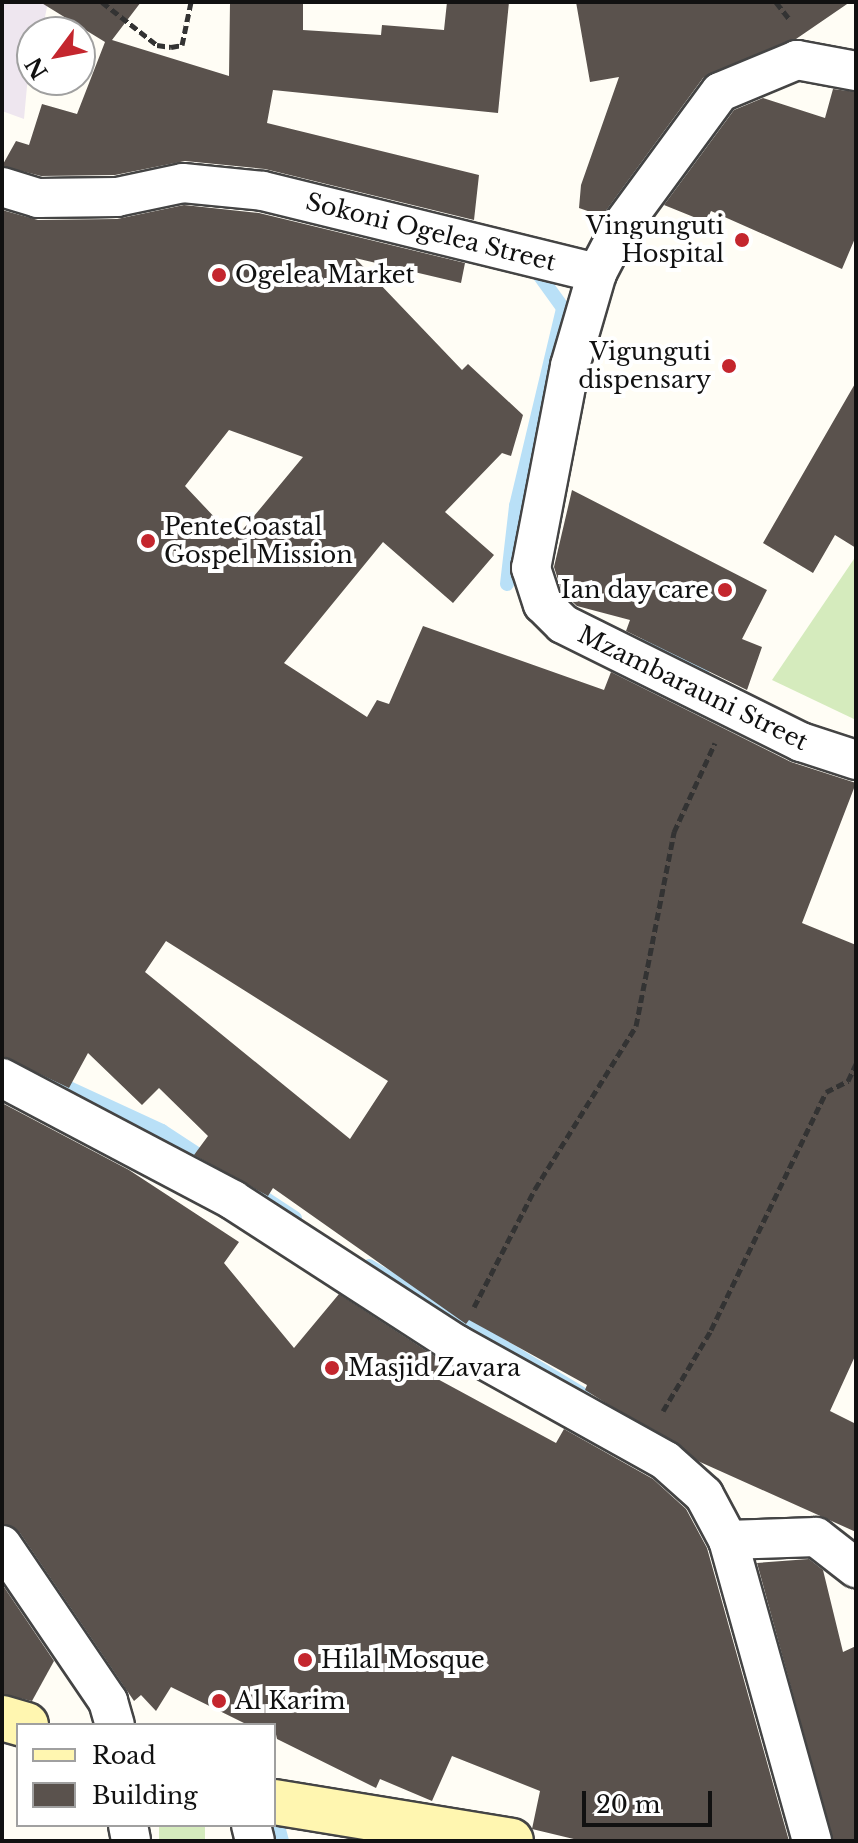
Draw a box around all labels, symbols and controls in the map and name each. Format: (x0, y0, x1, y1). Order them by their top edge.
north arrow (16, 16, 96, 96)
text: N (20, 52, 54, 84)
street label: Sokoni Ogelea Street (303, 187, 559, 277)
place label: Vingunguti Hospital (586, 212, 724, 268)
marker: Vingunguti Hospital (731, 229, 753, 251)
place label: Ogelea Market (235, 261, 415, 289)
marker: Ogelea Market (210, 266, 228, 284)
place label: Vigunguti dispensary (578, 338, 711, 394)
marker: Vigunguti dispensary (718, 355, 740, 377)
place label: PenteCoastal Gospel Mission (164, 513, 353, 569)
marker: PenteCoastal Gospel Mission (139, 532, 157, 550)
place label: Ian day care (560, 576, 709, 604)
marker: Ian day care (716, 581, 734, 599)
street label: Mzambarauni Street (573, 620, 813, 756)
place label: Masjid Zavara (348, 1354, 521, 1382)
marker: Masjid Zavara (323, 1359, 341, 1377)
place label: Hilal Mosque (321, 1646, 485, 1674)
marker: Hilal Mosque (296, 1651, 314, 1669)
place label: Al Karim (235, 1687, 346, 1715)
marker: Al Karim (210, 1692, 228, 1710)
legend (16, 1723, 276, 1827)
text: Road (92, 1741, 156, 1770)
scale bar (586, 1775, 716, 1825)
text: Building (92, 1781, 198, 1810)
text: 20 m (596, 1790, 661, 1819)

